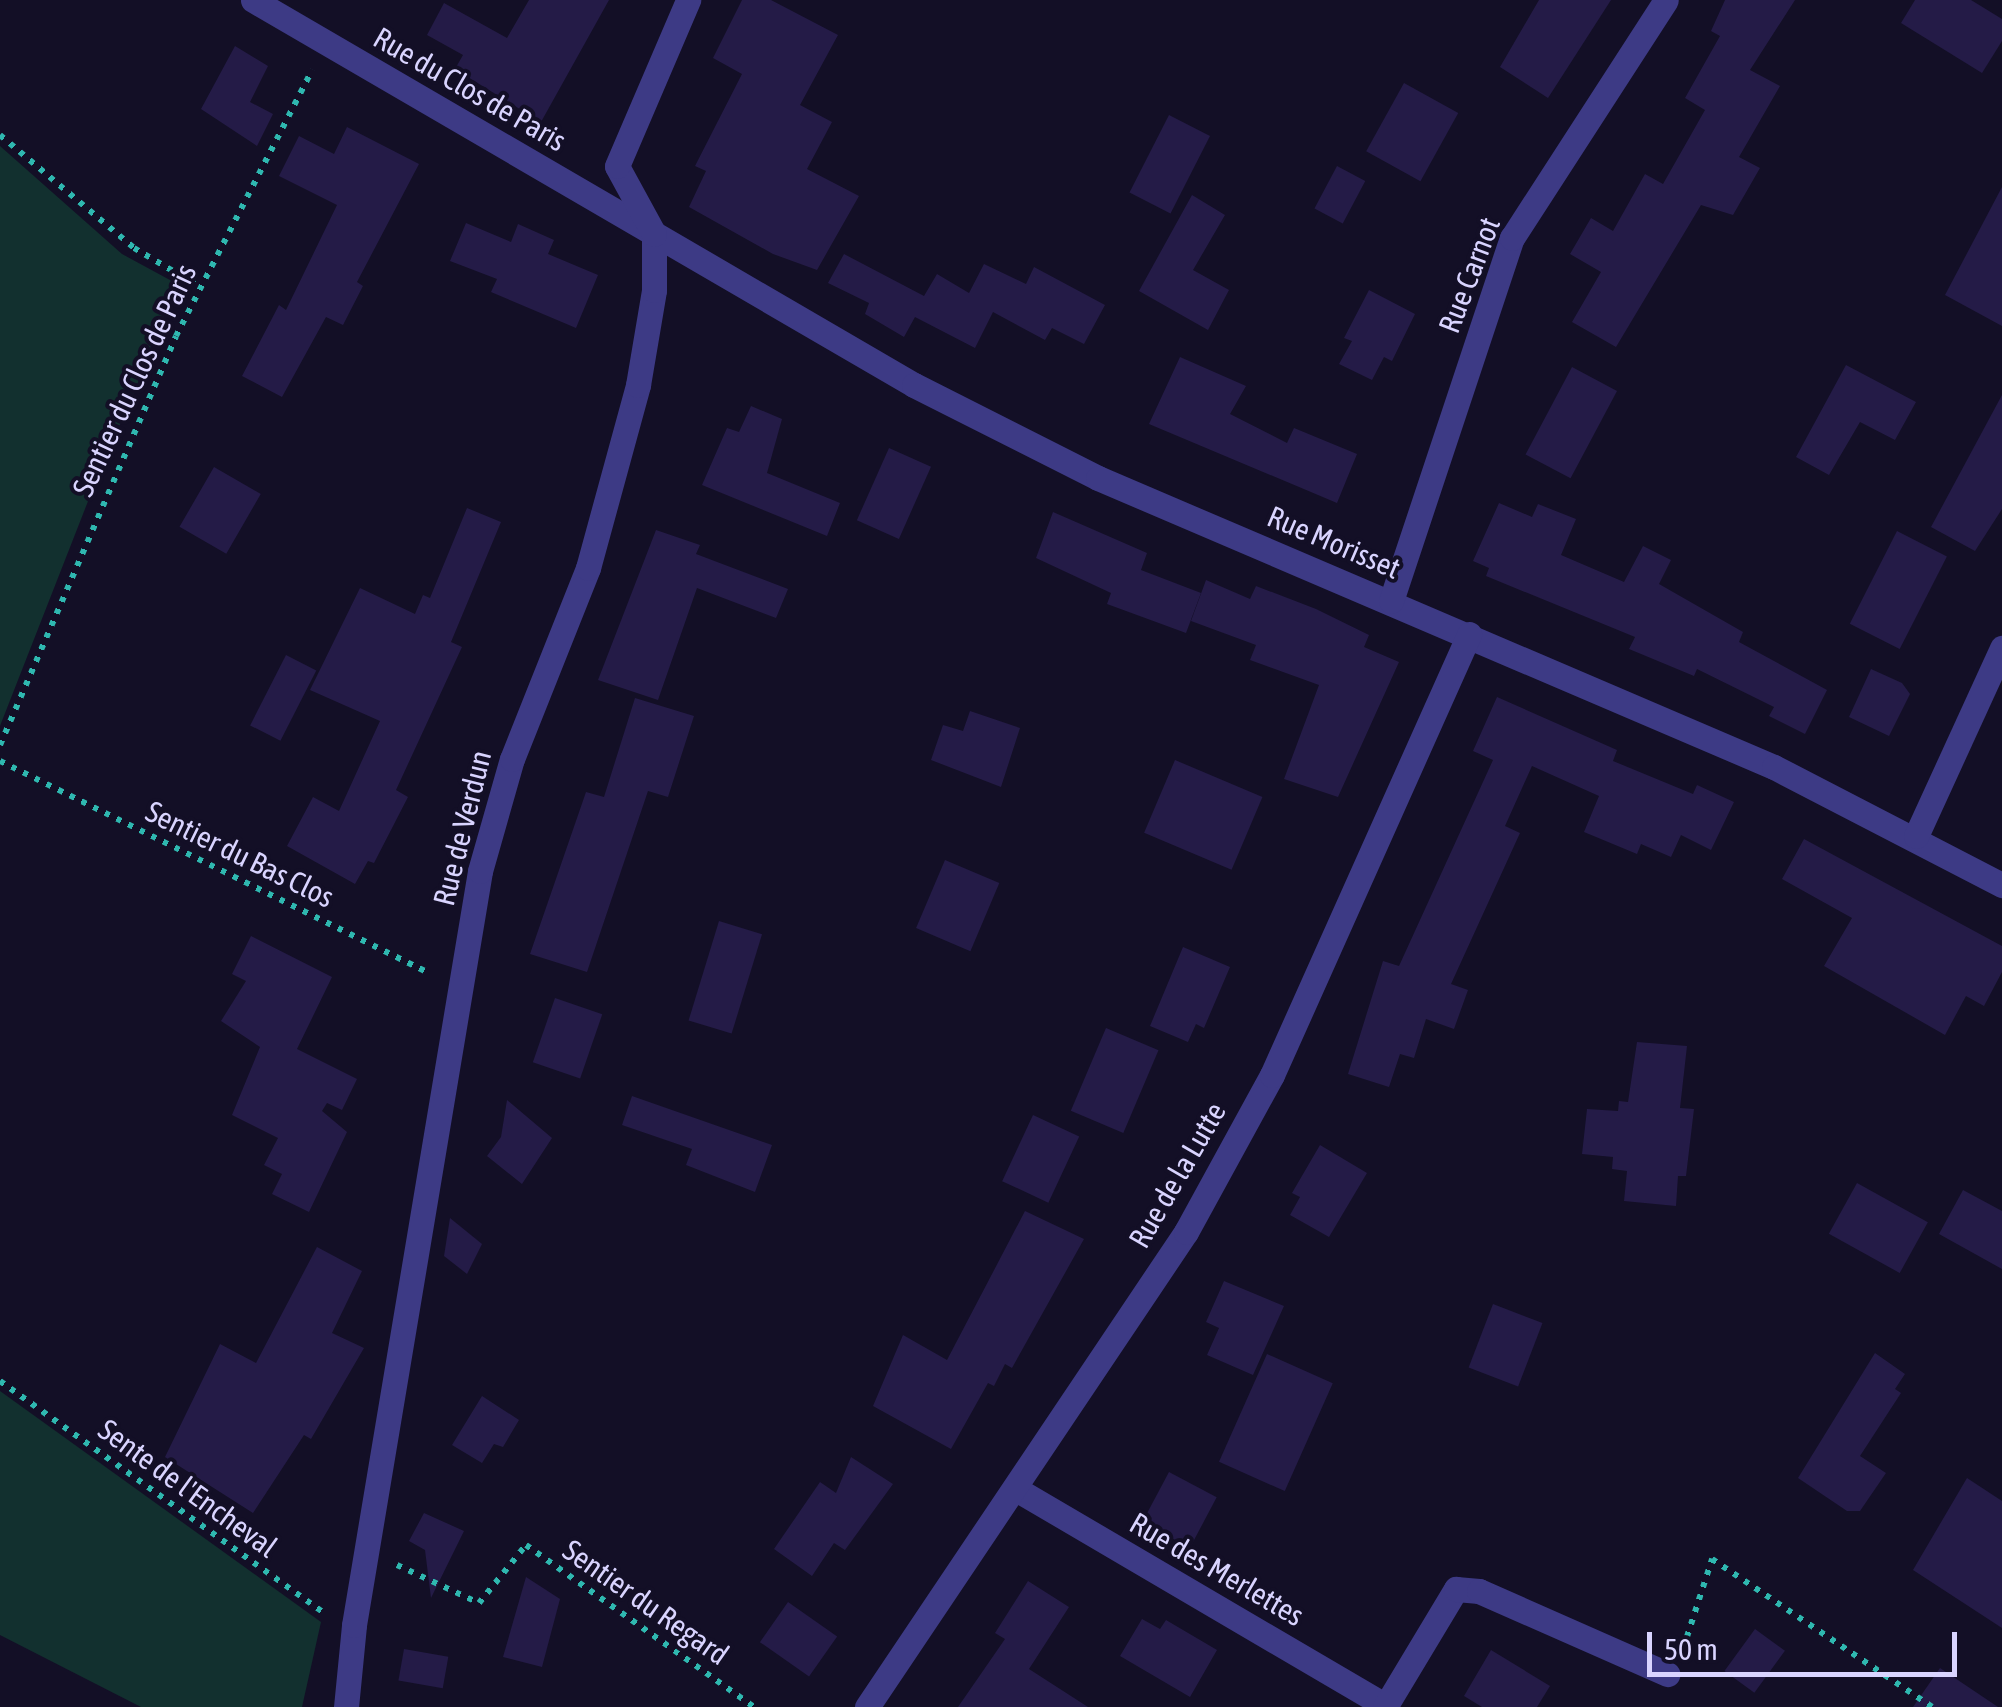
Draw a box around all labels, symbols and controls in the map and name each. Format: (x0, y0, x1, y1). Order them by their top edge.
street label: Rue du Clos de Paris (367, 19, 573, 159)
street label: Rue Carnot (1431, 212, 1507, 338)
street label: Sentier du Clos de Paris (64, 258, 204, 502)
street label: Rue Morisset (1262, 498, 1406, 586)
street label: Rue de Verdun (425, 747, 499, 909)
street label: Sentier du Bas Clos (140, 793, 340, 915)
street label: Rue de la Lutte (1121, 1096, 1233, 1254)
street label: Sente de l'Encheval (92, 1411, 284, 1565)
street label: Rue des Merlettes (1124, 1505, 1310, 1633)
street label: Sentier du Regard (556, 1532, 736, 1672)
scale bar (1652, 1612, 1962, 1674)
text: 50 m (1664, 1632, 1718, 1666)

